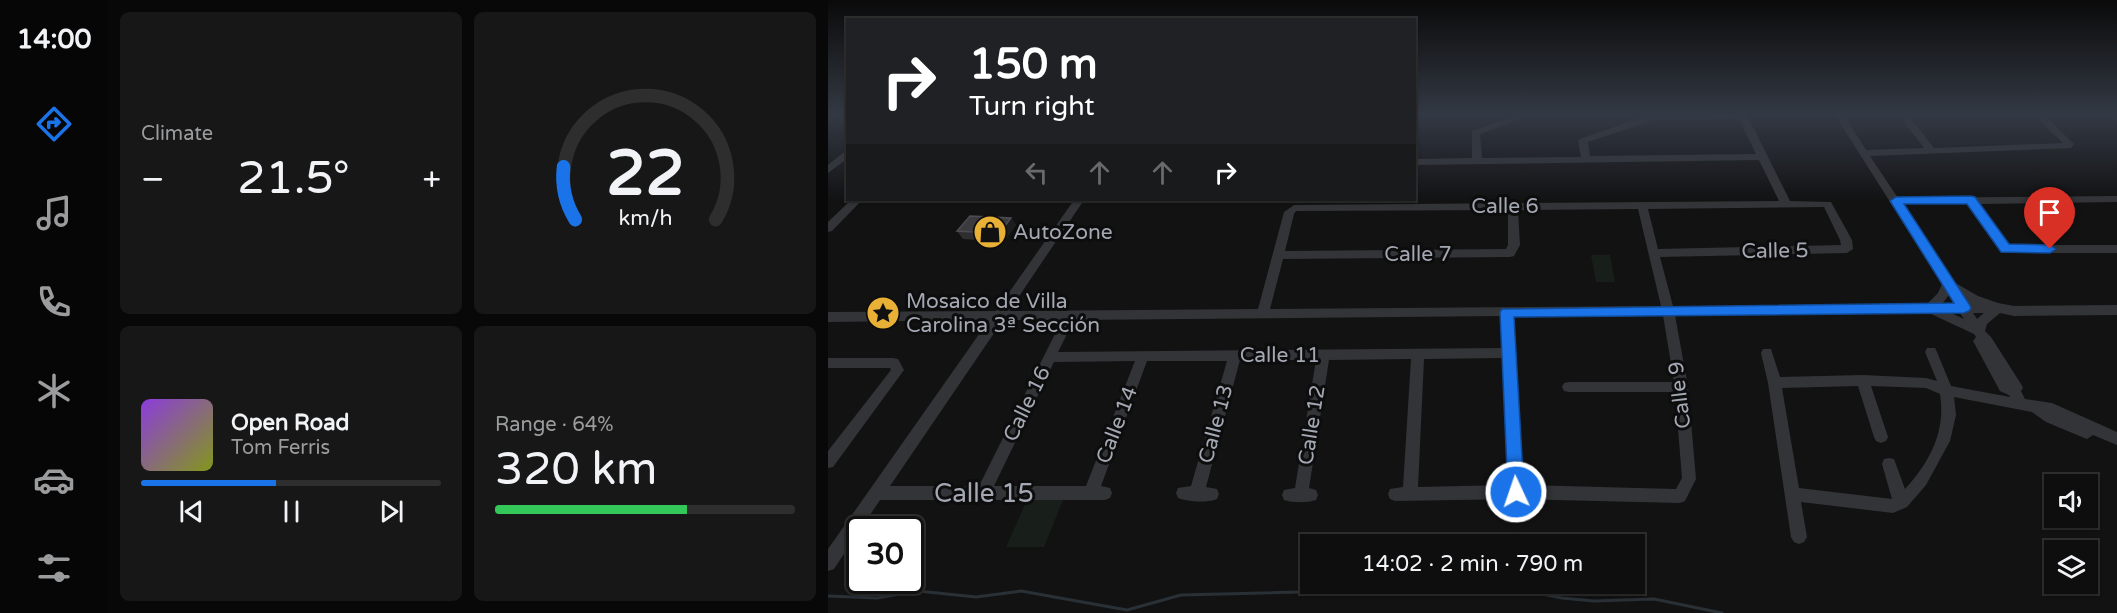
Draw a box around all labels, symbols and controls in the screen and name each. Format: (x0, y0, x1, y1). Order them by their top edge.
text: 14:00 (17, 23, 91, 56)
text: 150 m (969, 39, 1098, 90)
icon: right (870, 42, 948, 120)
text: Turn right (969, 90, 1095, 123)
icon: directions (33, 103, 75, 145)
text: Climate (141, 122, 213, 146)
text: 22 (606, 137, 684, 212)
text: 21.5° (237, 152, 350, 206)
icon: left (1020, 156, 1053, 189)
icon: ahead (1083, 156, 1116, 189)
icon: ahead (1146, 156, 1179, 189)
icon: right (1209, 156, 1242, 189)
text: − (141, 160, 165, 199)
text: + (422, 160, 441, 199)
pin (2024, 187, 2075, 249)
icon: music (33, 192, 75, 234)
street label: Calle 6 (1471, 194, 1539, 219)
icon: arrive (2033, 196, 2066, 229)
text: km/h (618, 205, 672, 231)
shop icon: AutoZone (972, 214, 1008, 250)
place label: AutoZone (1013, 220, 1113, 245)
street label: Calle 5 (1741, 238, 1809, 264)
street label: Calle 7 (1384, 242, 1452, 267)
icon: phone (33, 281, 75, 323)
place label: Mosaico de Villa Carolina 3ª Sección (906, 289, 1100, 338)
place icon: Mosaico de Villa Carolina 3ª Sección (865, 295, 901, 331)
street label: Calle 11 (1240, 343, 1320, 368)
street label: Calle 9 (1663, 360, 1697, 430)
street label: Calle 16 (998, 362, 1056, 446)
icon: climate (33, 370, 75, 412)
street label: Calle 13 (1193, 382, 1239, 466)
street label: Calle 14 (1091, 383, 1143, 467)
street label: Calle 12 (1293, 383, 1331, 467)
text: Open Road (231, 410, 349, 436)
text: Range · 64% (495, 413, 614, 437)
text: Tom Ferris (231, 436, 330, 460)
text: 320 km (495, 443, 657, 497)
icon: car (33, 459, 75, 501)
position arrow (1484, 460, 1548, 524)
map controls (2044, 474, 2098, 594)
button: sound (2044, 474, 2098, 528)
street label: Calle 15 (934, 478, 1034, 509)
icon: previous (175, 495, 208, 528)
icon: pause (275, 495, 308, 528)
icon: next (375, 495, 408, 528)
speed limit sign: 30 (846, 516, 924, 594)
button: layers (2044, 540, 2098, 594)
icon: filters (33, 547, 75, 589)
text: 14:02 · 2 min · 790 m (1362, 551, 1583, 577)

